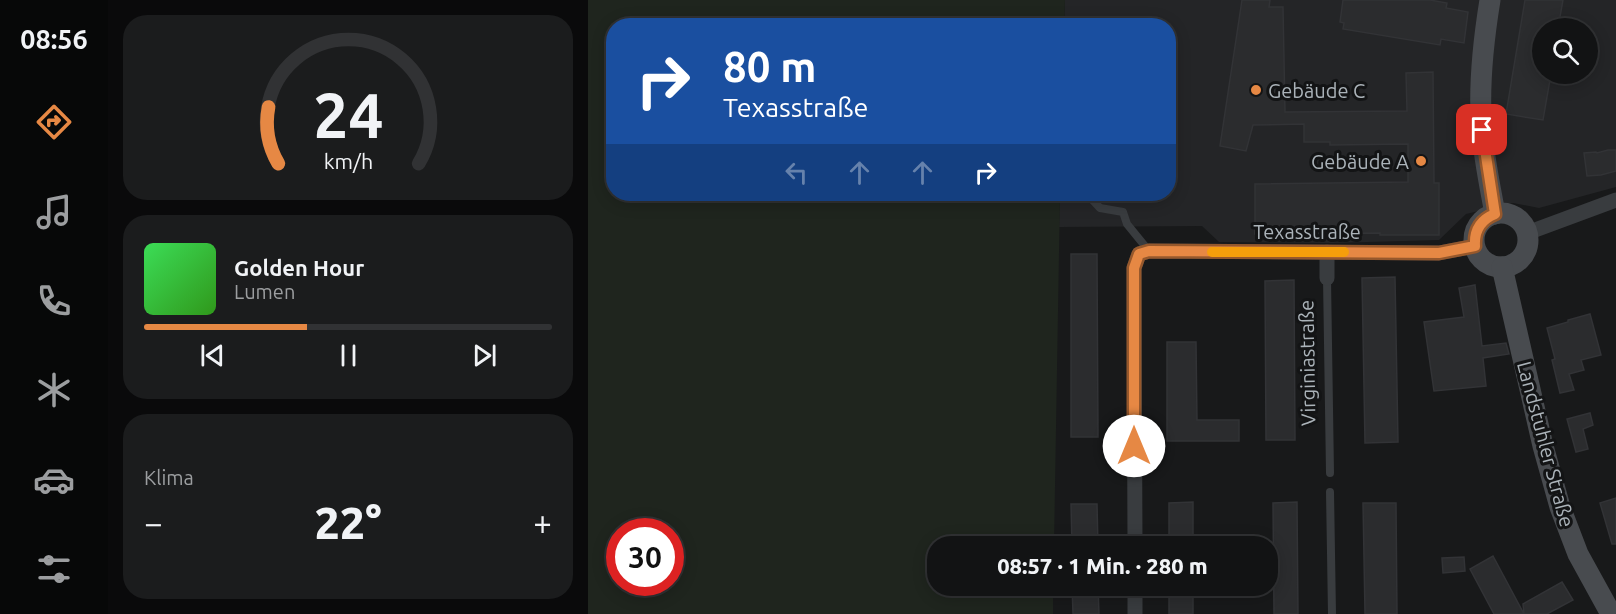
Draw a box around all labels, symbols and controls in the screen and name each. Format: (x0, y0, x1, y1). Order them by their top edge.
map controls (1532, 18, 1598, 84)
button: search (1532, 18, 1598, 84)
text: 08:56 (20, 24, 88, 54)
icon: right (624, 42, 702, 120)
text: 80 m (723, 43, 817, 90)
place label: Gebäude C (1268, 79, 1365, 102)
text: 24 (313, 81, 383, 151)
marker: Gebäude C (1249, 83, 1263, 97)
text: Texasstraße (723, 92, 868, 122)
icon: directions (33, 101, 75, 143)
pin (1456, 104, 1507, 155)
icon: arrive (1465, 113, 1498, 146)
text: km/h (323, 150, 373, 174)
place label: Gebäude A (1311, 150, 1409, 173)
marker: Gebäude A (1414, 154, 1428, 168)
icon: left (780, 156, 813, 189)
icon: ahead (843, 156, 876, 189)
icon: ahead (906, 156, 939, 189)
icon: right (969, 156, 1002, 189)
icon: music (33, 191, 75, 233)
street label: Texasstraße (1253, 220, 1361, 243)
text: Golden Hour (234, 255, 364, 280)
icon: phone (33, 280, 75, 322)
text: Lumen (234, 280, 295, 303)
street label: Virginiastraße (1294, 300, 1320, 426)
icon: previous (196, 339, 229, 372)
icon: pause (332, 339, 365, 372)
icon: next (468, 339, 501, 372)
street label: Landstuhler Straße (1513, 359, 1579, 529)
icon: climate (33, 369, 75, 411)
position arrow (1102, 414, 1166, 478)
icon: car (33, 459, 75, 501)
text: Klima (144, 466, 194, 489)
text: 22° (314, 497, 382, 548)
text: − (144, 504, 163, 541)
text: + (533, 504, 552, 541)
speed limit sign: 30 (606, 518, 684, 596)
icon: filters (33, 548, 75, 590)
text: 08:57 · 1 Min. · 280 m (997, 553, 1208, 578)

